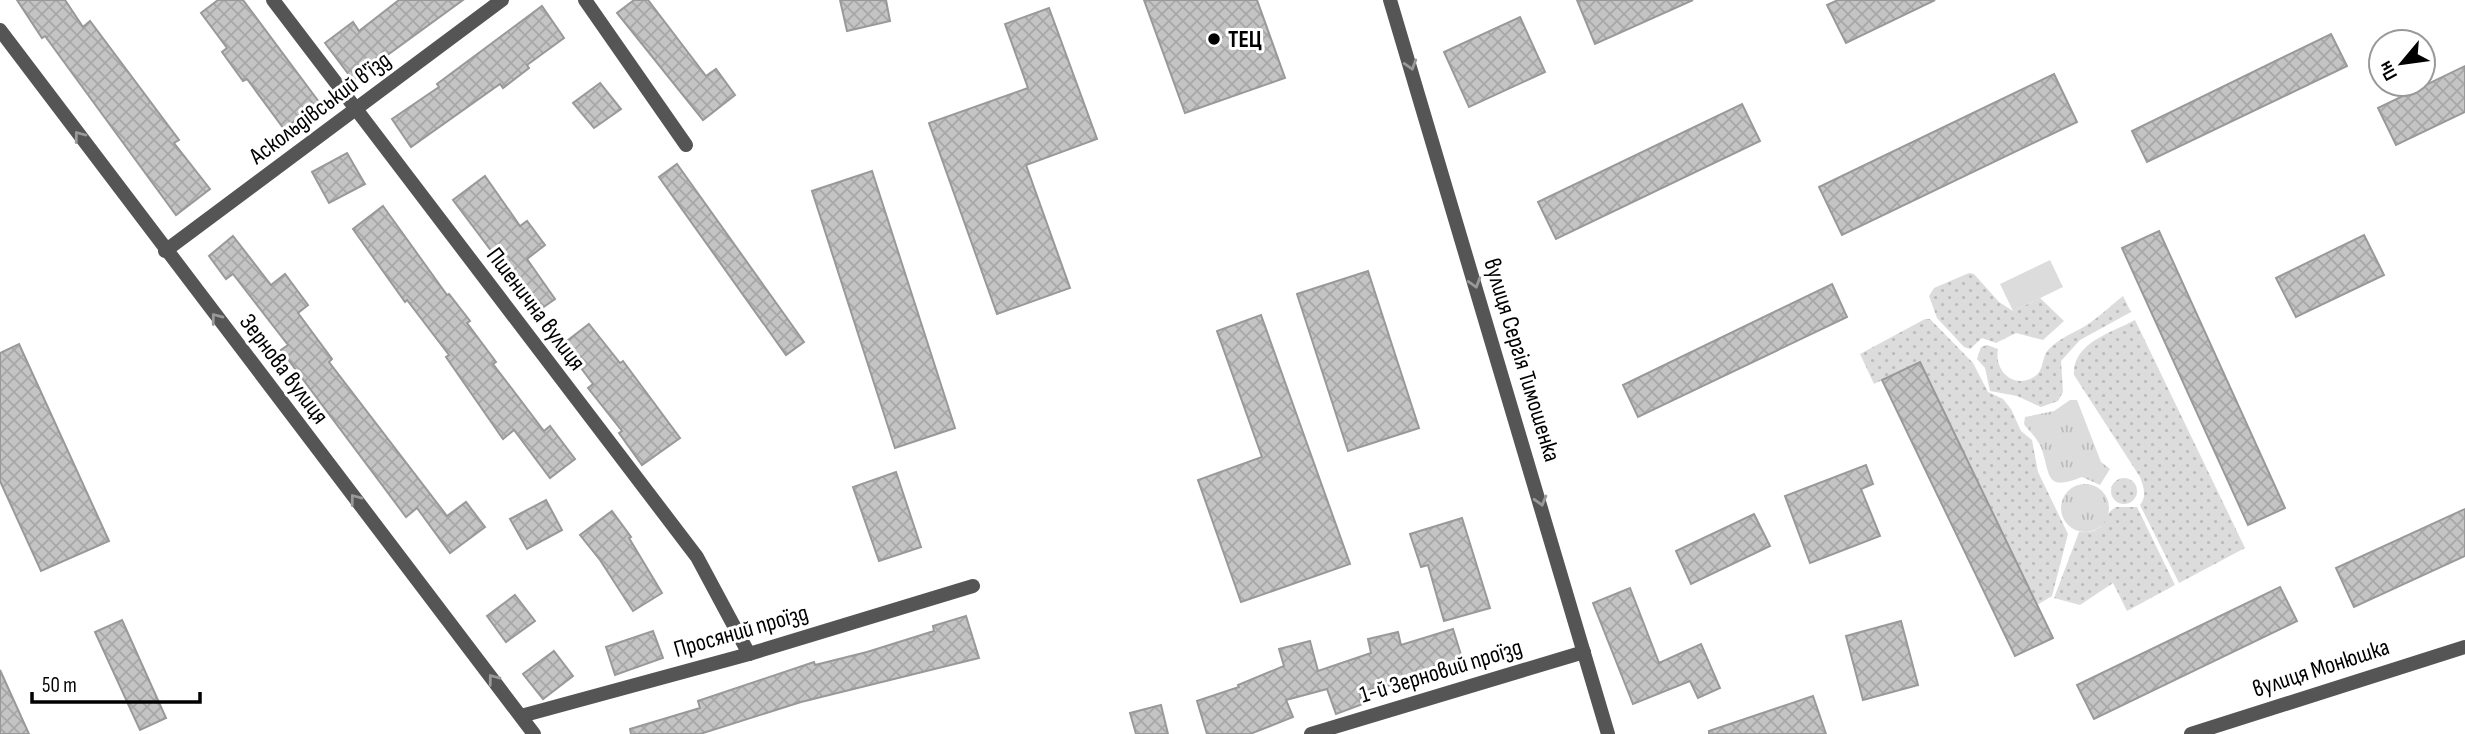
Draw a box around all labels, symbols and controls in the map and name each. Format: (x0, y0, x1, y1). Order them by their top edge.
place label: ТЕЦ (1228, 25, 1262, 54)
north arrow (2367, 28, 2437, 98)
marker: ТЕЦ (1206, 31, 1222, 47)
street label: Аскольдівський в'їзд (243, 45, 396, 171)
text: Пн (2374, 57, 2403, 84)
one-way arrow (1402, 59, 1417, 71)
one-way arrow (75, 132, 88, 144)
street label: Пшенична вулиця (480, 242, 592, 376)
street label: вулиця Сергія Тимошенка (1477, 255, 1567, 465)
one-way arrow (1467, 277, 1482, 289)
street label: Зернова вулиця (233, 308, 335, 430)
one-way arrow (212, 313, 225, 326)
one-way arrow (350, 494, 363, 506)
one-way arrow (1533, 495, 1547, 507)
street label: Просяний проїзд (671, 598, 811, 664)
street label: вулиця Монюшка (2249, 632, 2393, 704)
street label: 1-й Зерновий проїзд (1356, 633, 1526, 709)
scale bar (32, 660, 200, 704)
text: 50 m (42, 673, 77, 698)
one-way arrow (488, 675, 501, 687)

